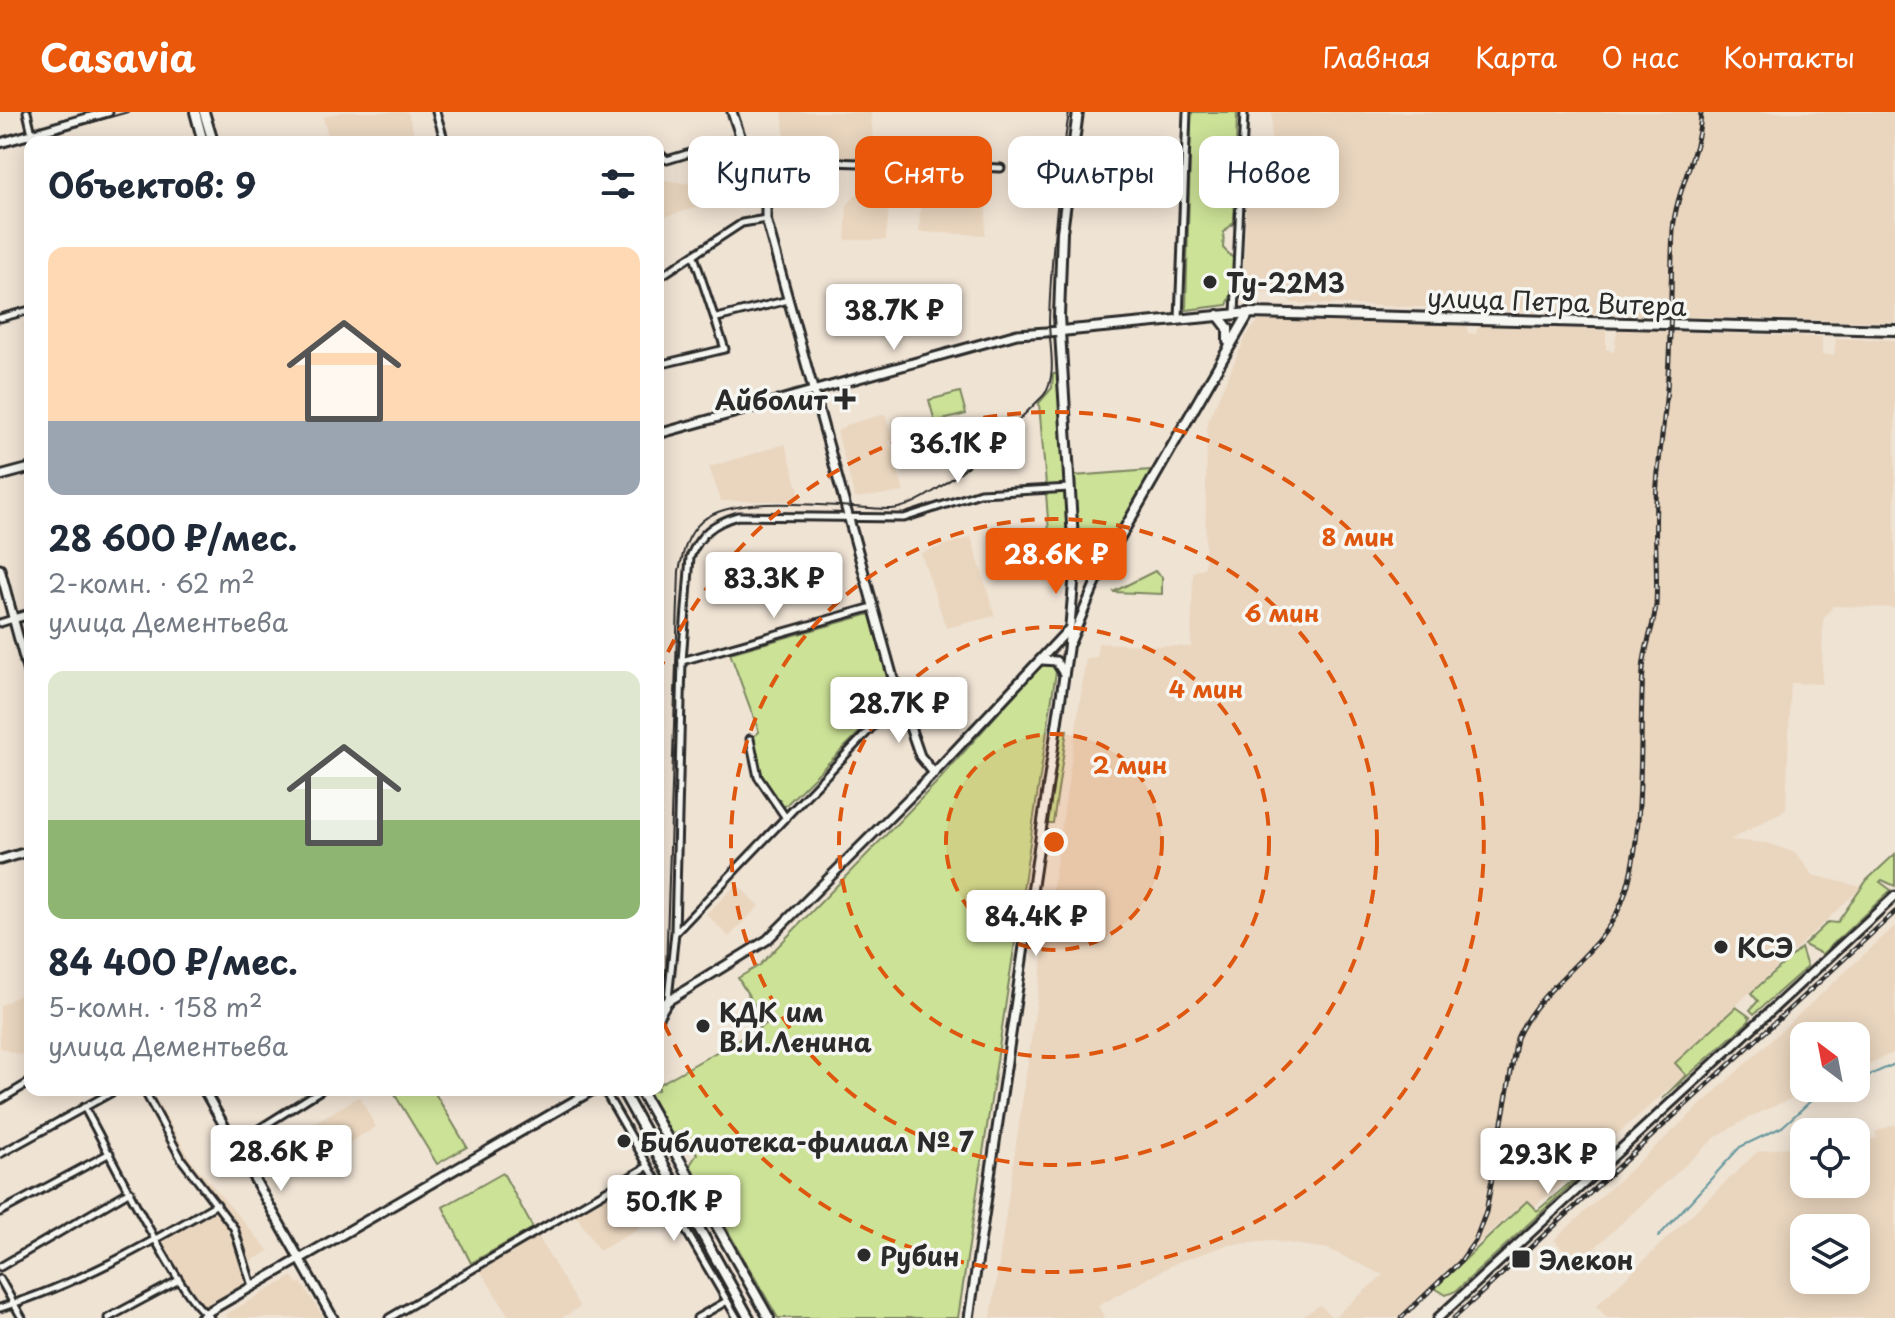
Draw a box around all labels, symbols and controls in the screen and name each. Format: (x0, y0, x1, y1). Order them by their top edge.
text: Casavia (40, 28, 196, 85)
text: Главная (1323, 35, 1431, 78)
text: Карта (1475, 35, 1557, 78)
text: О нас (1601, 35, 1679, 78)
text: Контакты (1723, 35, 1855, 78)
chip: Купить (688, 136, 839, 208)
chip: Снять (855, 136, 992, 208)
chip: Фильтры (1008, 136, 1183, 208)
chip: Новое (1199, 136, 1339, 208)
text: Объектов: 9 (48, 158, 256, 210)
icon: filters (596, 162, 640, 206)
place label: Ту-22М3 (1226, 263, 1345, 302)
marker: Ту-22М3 (1201, 273, 1219, 291)
street label: улица Петра Витера (1427, 277, 1688, 325)
pin: 38.7K ₽ (820, 284, 968, 352)
text: 38.7K ₽ (844, 290, 944, 329)
icon: home (272, 299, 416, 443)
place label: Айболит (715, 380, 829, 419)
marker: Айболит (834, 388, 856, 410)
pin: 36.1K ₽ (884, 417, 1032, 485)
text: 36.1K ₽ (909, 423, 1007, 462)
text: 28 600 ₽/мес. (48, 511, 297, 563)
text: 8 мин (1322, 518, 1395, 554)
pin: 28.6K ₽ (982, 528, 1130, 596)
text: 28.6K ₽ (1004, 534, 1108, 573)
pin: 83.3K ₽ (700, 552, 848, 620)
text: 83.3K ₽ (724, 558, 824, 597)
text: 2-комн. · 62 m² (48, 563, 255, 602)
text: 6 мин (1245, 594, 1319, 630)
text: улица Дементьева (48, 602, 288, 641)
text: 4 мин (1169, 670, 1243, 706)
pin: 28.7K ₽ (825, 677, 973, 745)
text: 28.7K ₽ (848, 683, 950, 722)
icon: home (272, 723, 416, 867)
text: 2 мин (1093, 746, 1167, 782)
centre of rings (1040, 828, 1068, 856)
pin: 84.4K ₽ (962, 890, 1110, 958)
text: 84.4K ₽ (985, 896, 1087, 935)
place label: КСЭ (1737, 928, 1793, 967)
text: 84 400 ₽/мес. (48, 935, 298, 987)
marker: КСЭ (1712, 938, 1730, 956)
text: 5-комн. · 158 m² (48, 987, 263, 1026)
place label: КДК им В.И.Ленина (719, 992, 872, 1061)
marker: КДК им В.И.Ленина (694, 1017, 712, 1035)
north arrow (1790, 1022, 1870, 1102)
map controls (1790, 1022, 1870, 1294)
text: улица Дементьева (48, 1026, 288, 1065)
button: locate (1790, 1118, 1870, 1198)
place label: Библиотека-филиал № 7 (640, 1122, 974, 1161)
pin: 28.6K ₽ (207, 1125, 355, 1193)
pin: 29.3K ₽ (1474, 1128, 1622, 1196)
text: 28.6K ₽ (229, 1131, 333, 1170)
marker: Библиотека-филиал № 7 (615, 1132, 633, 1150)
text: 29.3K ₽ (1498, 1134, 1598, 1173)
pin: 50.1K ₽ (600, 1175, 748, 1243)
text: 50.1K ₽ (625, 1181, 723, 1220)
button: layers (1790, 1214, 1870, 1294)
place label: Рубин (880, 1236, 959, 1275)
place label: Элекон (1539, 1240, 1633, 1279)
marker: Рубин (855, 1246, 873, 1264)
marker: Элекон (1510, 1248, 1532, 1270)

